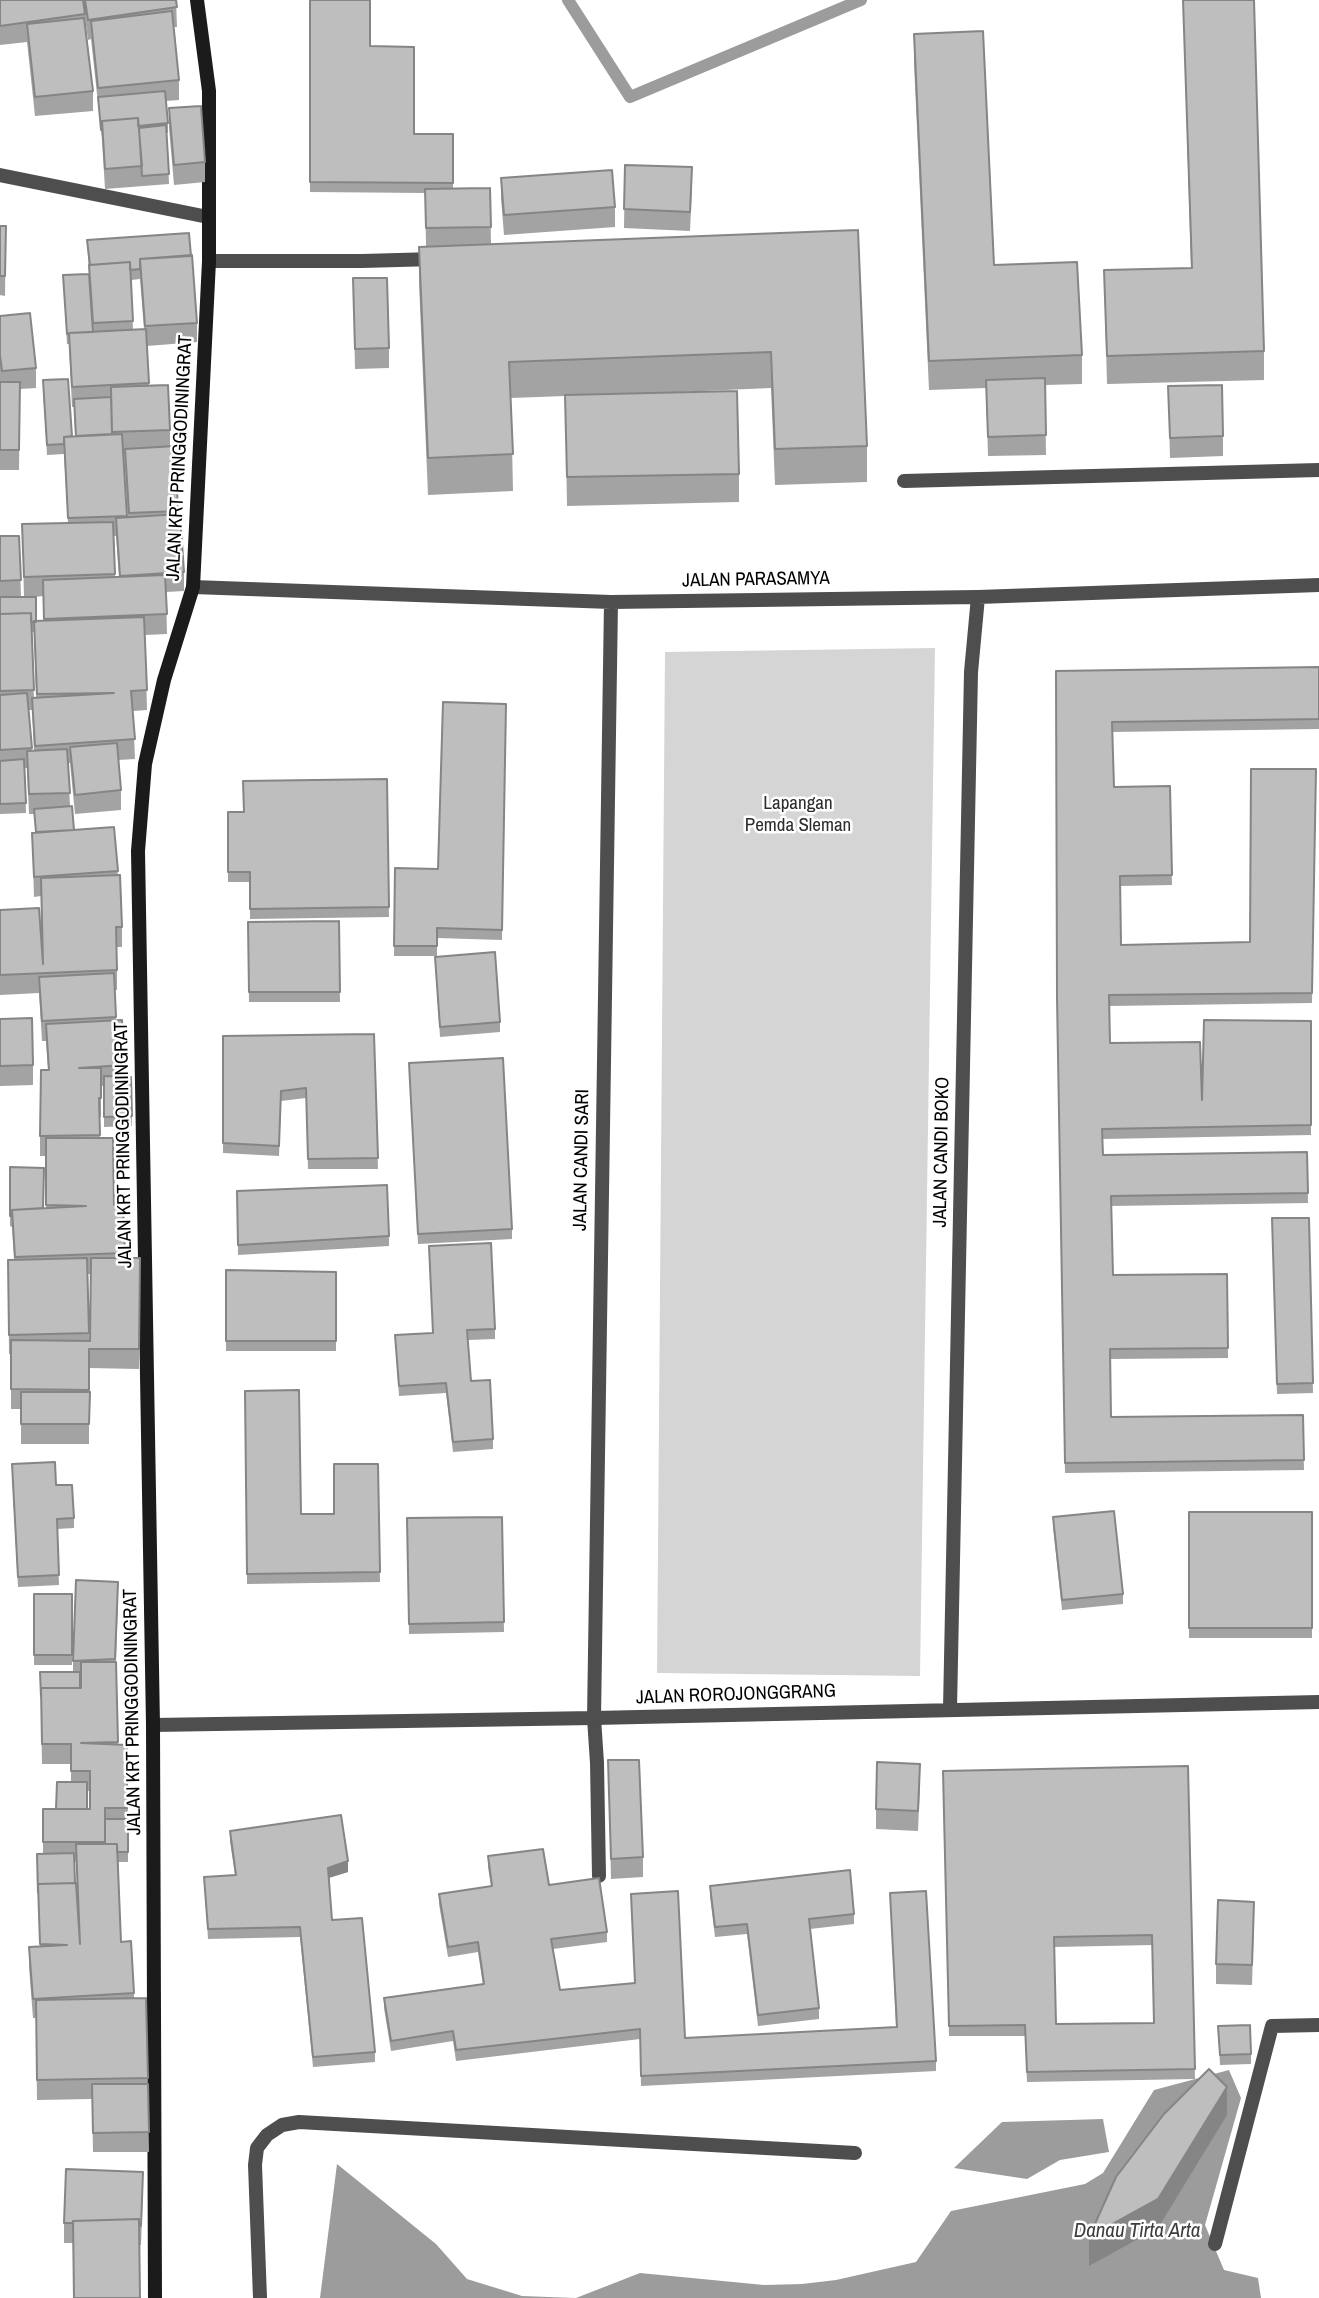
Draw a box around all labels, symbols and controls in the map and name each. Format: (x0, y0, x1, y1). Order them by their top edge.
street label: JALAN KRT PRINGGODININGRAT (162, 334, 198, 582)
street label: JALAN PARASAMYA (682, 567, 830, 593)
park label: Lapangan Pemda Sleman (745, 793, 851, 837)
street label: JALAN KRT PRINGGODININGRAT (110, 1022, 138, 1268)
street label: JALAN CANDI BOKO (929, 1076, 955, 1228)
street label: JALAN CANDI SARI (569, 1089, 595, 1231)
street label: JALAN KRT PRINGGODININGRAT (119, 1589, 147, 1835)
street label: JALAN ROROJONGGRANG (636, 1680, 836, 1710)
water label: Danau Tirta Arta (1074, 2218, 1200, 2244)

